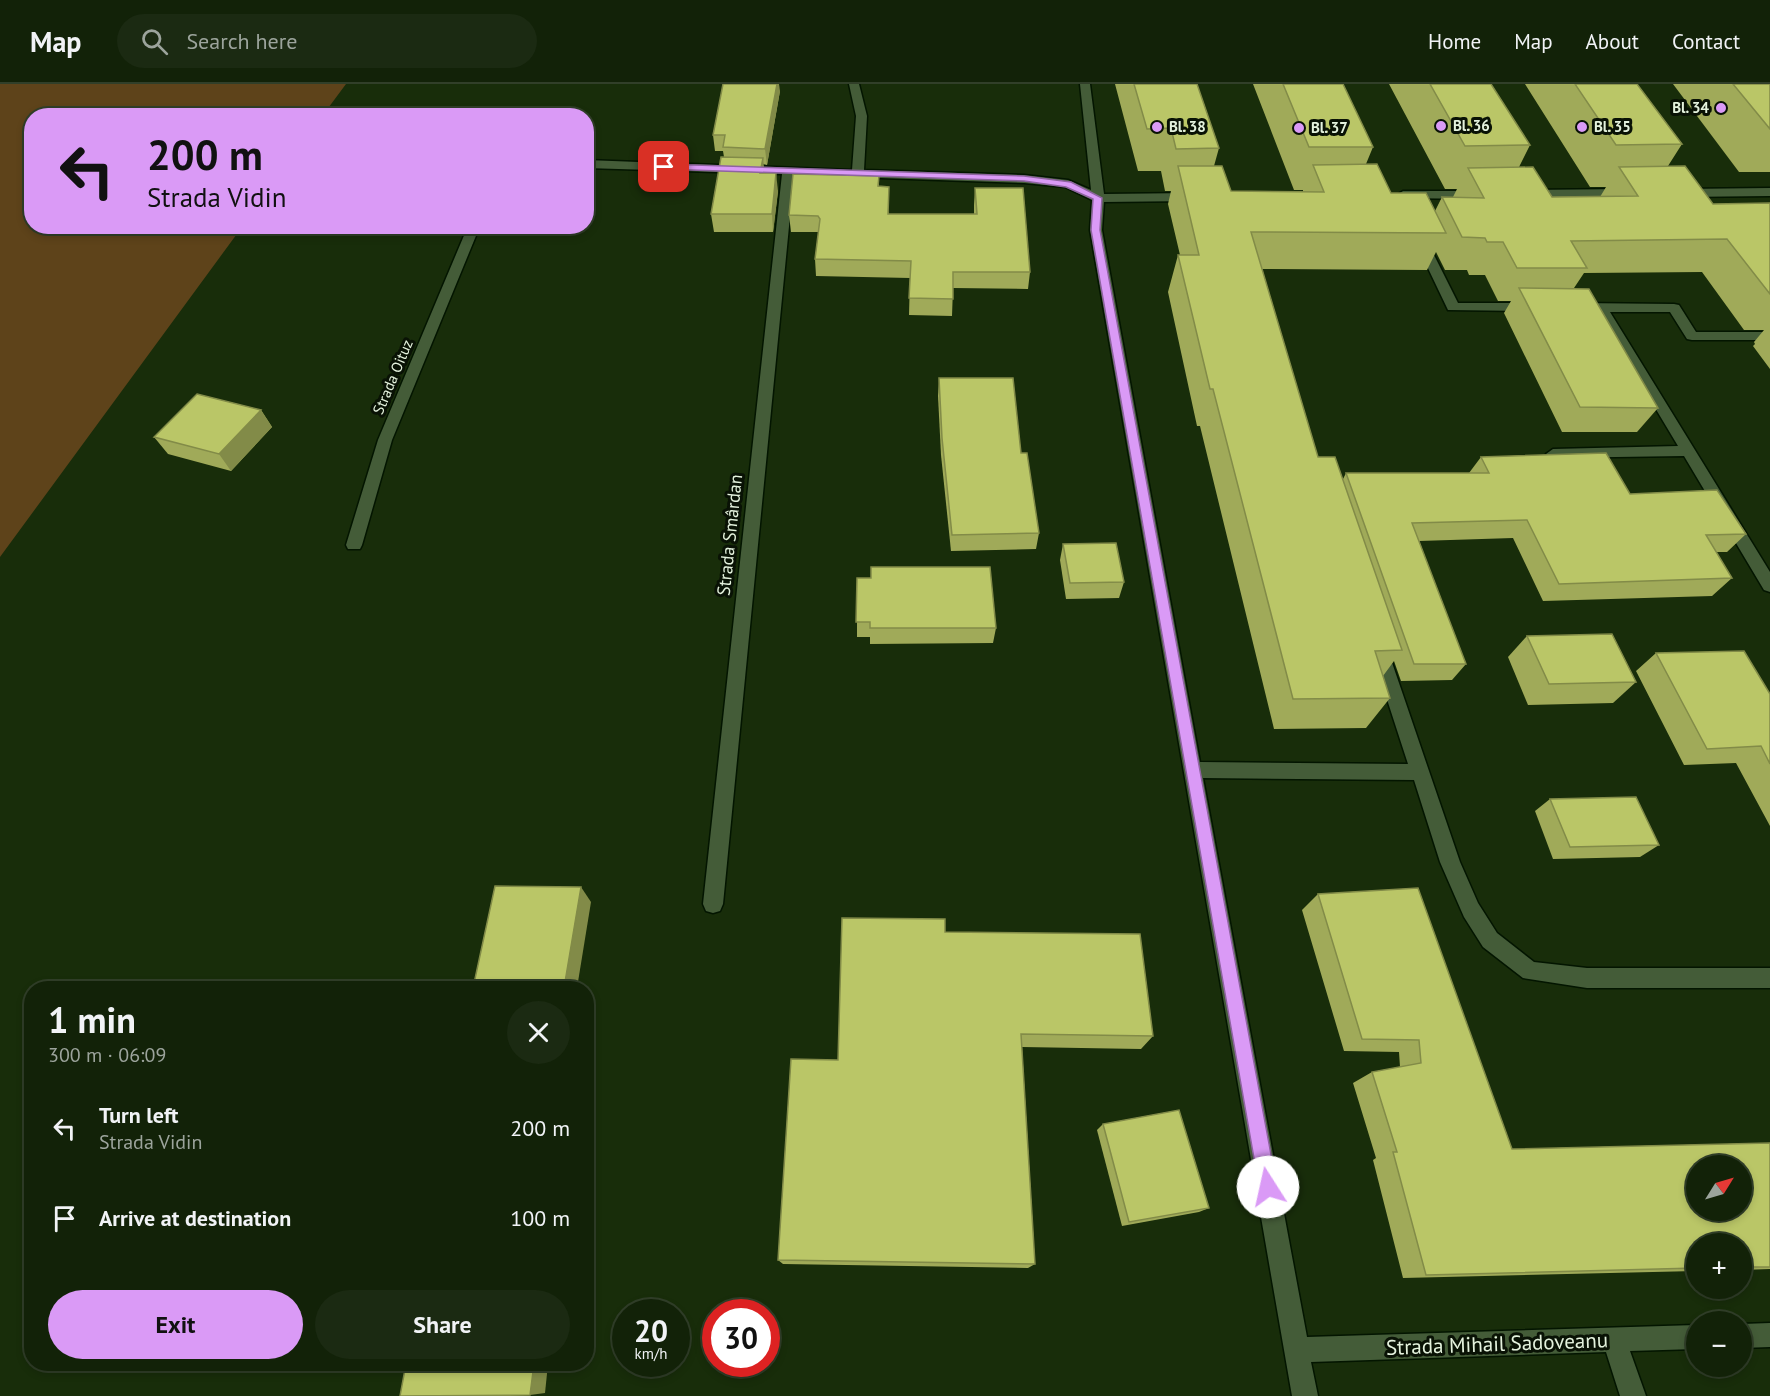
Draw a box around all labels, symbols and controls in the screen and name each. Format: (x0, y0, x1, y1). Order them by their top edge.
search box (117, 14, 537, 68)
text: Map (30, 23, 81, 60)
icon: search (138, 25, 171, 58)
text: Search here (186, 27, 297, 55)
text: Home (1428, 28, 1481, 55)
text: Map (1514, 28, 1553, 55)
text: About (1586, 28, 1639, 55)
text: Contact (1672, 28, 1740, 55)
place label: Bl. 34 (1672, 98, 1709, 117)
marker: Bl. 34 (1714, 101, 1728, 115)
place label: Bl. 36 (1453, 116, 1490, 135)
place label: Bl. 38 (1169, 117, 1206, 136)
place label: Bl. 35 (1594, 117, 1631, 136)
place label: Bl. 37 (1311, 118, 1348, 137)
marker: Bl. 36 (1434, 119, 1448, 133)
marker: Bl. 38 (1150, 120, 1164, 134)
marker: Bl. 35 (1575, 120, 1589, 134)
marker: Bl. 37 (1292, 121, 1306, 135)
text: 200 m (147, 127, 263, 182)
icon: left (48, 132, 126, 210)
pin (638, 141, 689, 192)
icon: arrive (647, 150, 680, 183)
text: Strada Vidin (147, 180, 286, 214)
street label: Strada Oituz (368, 337, 417, 417)
street label: Strada Smârdan (712, 473, 747, 597)
text: 1 min (48, 996, 136, 1043)
button: close (507, 1001, 570, 1064)
text: 300 m · 06:09 (48, 1042, 166, 1068)
text: Turn left (99, 1101, 179, 1129)
icon: left (48, 1112, 81, 1145)
text: 200 m (510, 1114, 570, 1142)
text: Strada Vidin (99, 1129, 202, 1155)
position arrow (1236, 1155, 1300, 1219)
north arrow (1686, 1155, 1752, 1221)
map controls (1686, 1155, 1752, 1377)
icon: arrive (48, 1202, 81, 1235)
text: Arrive at destination (99, 1204, 291, 1232)
text: 100 m (510, 1204, 570, 1232)
button: + (1686, 1233, 1752, 1299)
button: Exit (48, 1290, 303, 1359)
button: Share (315, 1290, 570, 1359)
speed limit sign: 30 (702, 1299, 780, 1377)
text: 20 (634, 1311, 668, 1350)
button: − (1686, 1311, 1752, 1377)
street label: Strada Mihail Sadoveanu (1385, 1326, 1609, 1361)
text: km/h (635, 1344, 667, 1363)

